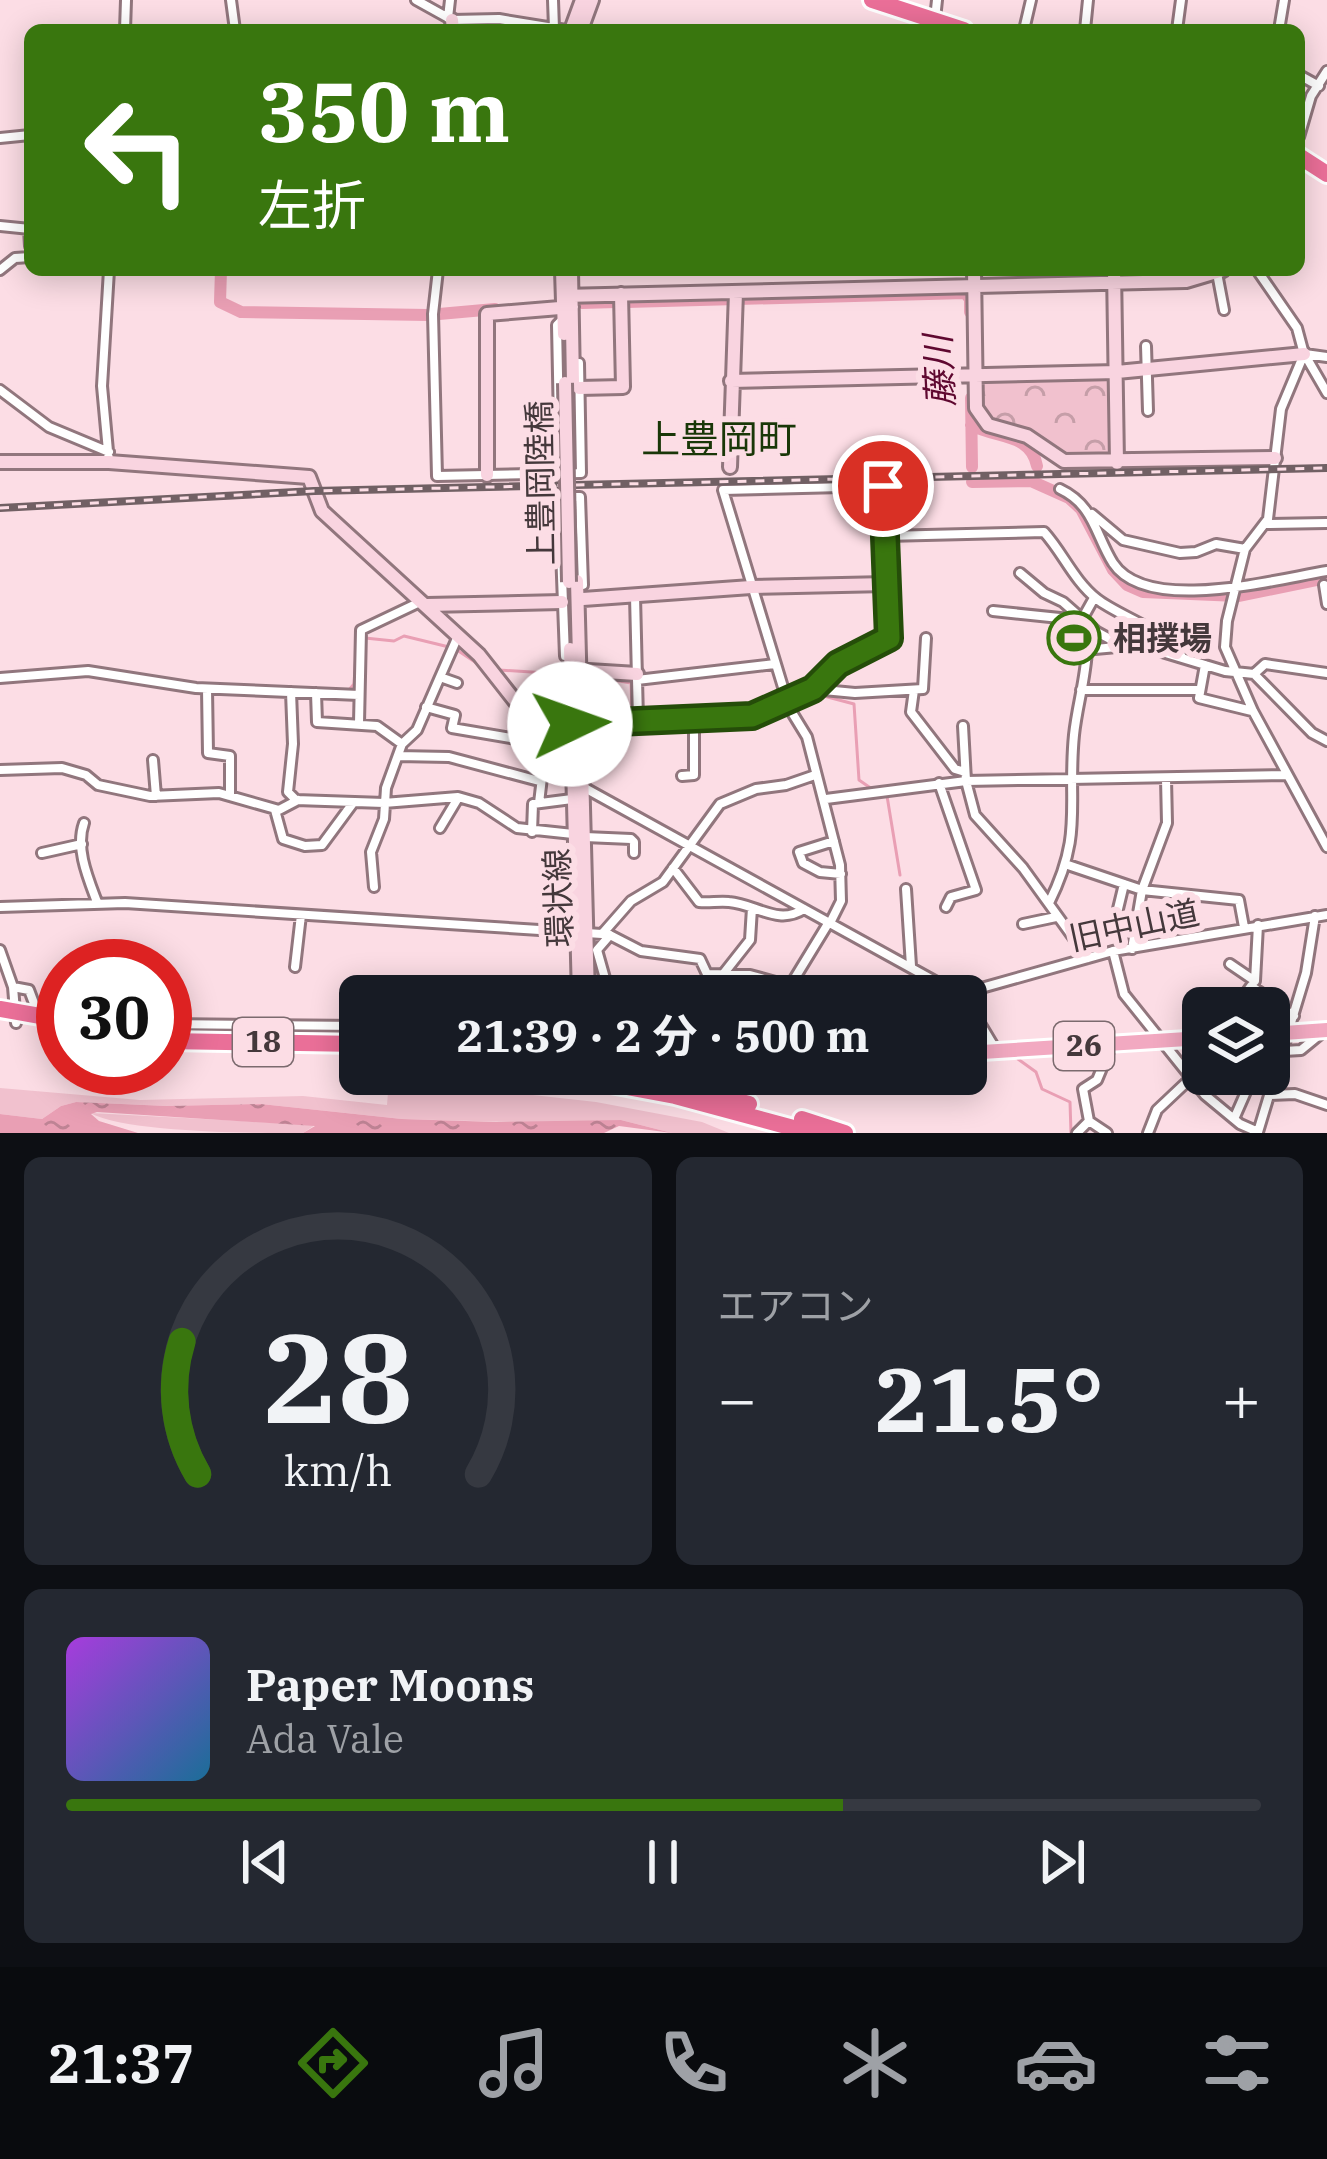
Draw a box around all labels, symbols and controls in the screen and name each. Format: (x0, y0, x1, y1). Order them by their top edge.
text: 350 m (258, 56, 510, 165)
icon: left (60, 72, 216, 228)
text: 左折 (258, 170, 366, 240)
water label: 藤川 (913, 330, 964, 408)
street label: 上豊岡陸橋 (517, 400, 562, 566)
district label: 上豊岡町 (641, 413, 797, 464)
pin (832, 435, 934, 537)
icon: arrive (850, 453, 916, 519)
sports icon: 相撲場 (1046, 610, 1102, 666)
place label: 相撲場 (1113, 616, 1212, 659)
position arrow (507, 661, 633, 787)
street label: 環状線 (534, 848, 581, 948)
street label: 旧中山道 (1065, 890, 1203, 959)
speed limit sign: 30 (36, 939, 192, 1095)
map controls (1182, 987, 1290, 1095)
button: layers (1182, 987, 1290, 1095)
text: 21:39 · 2 分 · 500 m (456, 1006, 870, 1064)
road number: 18 (233, 1018, 293, 1066)
road number: 26 (1054, 1022, 1114, 1070)
text: エアコン (718, 1280, 874, 1331)
text: 28 (263, 1295, 413, 1457)
text: 21.5° (874, 1340, 1104, 1457)
text: − (718, 1355, 757, 1441)
text: + (1221, 1355, 1261, 1441)
text: km/h (284, 1442, 392, 1498)
text: Paper Moons (246, 1655, 534, 1713)
text: Ada Vale (246, 1713, 404, 1764)
icon: previous (232, 1829, 298, 1895)
icon: pause (630, 1829, 696, 1895)
icon: next (1029, 1829, 1095, 1895)
icon: directions (291, 2021, 375, 2105)
icon: music (472, 2021, 556, 2105)
icon: phone (652, 2021, 736, 2105)
icon: climate (833, 2021, 917, 2105)
icon: car (1014, 2021, 1098, 2105)
icon: filters (1195, 2021, 1279, 2105)
text: 21:37 (48, 2028, 194, 2098)

